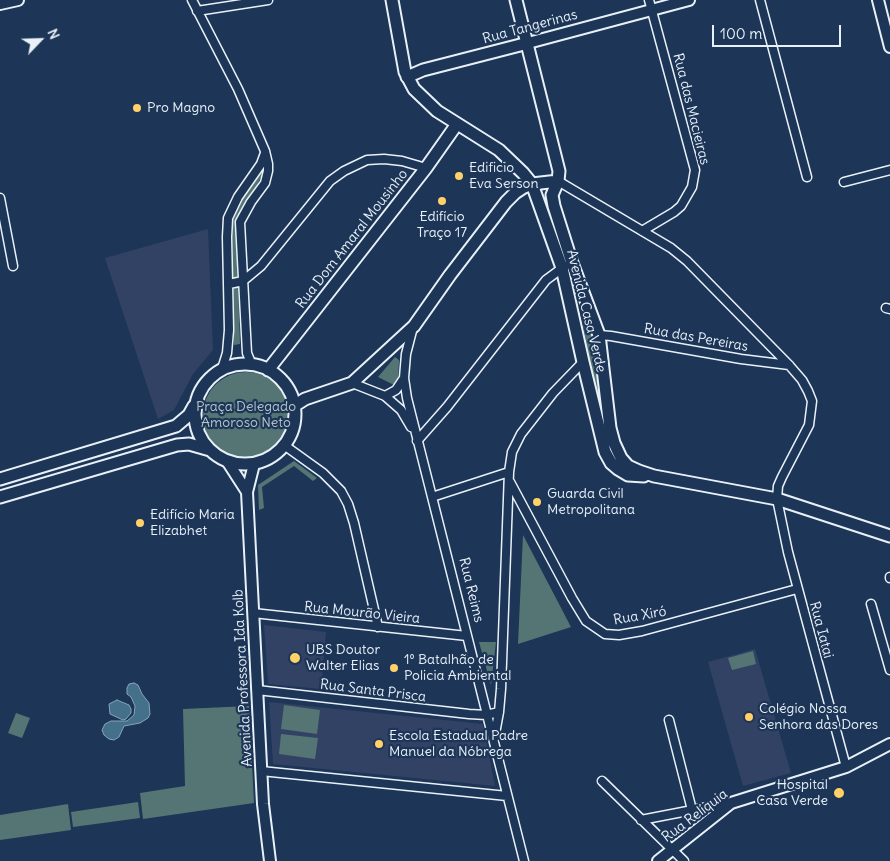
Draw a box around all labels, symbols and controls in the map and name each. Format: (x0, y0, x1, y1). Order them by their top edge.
street label: Rua Tangerinas (481, 6, 579, 48)
north arrow (15, 15, 65, 65)
scale bar (715, 15, 844, 47)
text: 100 m (720, 24, 762, 43)
text: N (44, 26, 64, 42)
street label: Rua das Macieiras (669, 52, 713, 166)
place label: Pro Magno (147, 100, 215, 116)
marker: Pro Magno (131, 102, 143, 114)
place label: Edificio Eva Serson (469, 160, 538, 192)
street label: Rua Dom Amaral Mousinho (292, 166, 412, 312)
marker: Edificio Eva Serson (453, 170, 465, 182)
marker: Edifício Traço 17 (436, 195, 448, 207)
place label: Edifício Traço 17 (417, 209, 467, 242)
street label: Avenida Casa Verde (563, 248, 609, 374)
street label: Rua das Pereiras (643, 321, 749, 355)
park label: Praça Delegado Amoroso Neto (196, 399, 296, 432)
place label: Guarda Civil Metropolitana (547, 486, 635, 518)
marker: Guarda Civil Metropolitana (531, 496, 543, 508)
place label: Edifício Maria Elizabhet (150, 507, 235, 540)
marker: Edifício Maria Elizabhet (134, 517, 146, 529)
street label: Rua Reims (455, 556, 487, 624)
street label: Avenida Professora Ida Kolb (230, 589, 256, 767)
street label: Rua Mourão Vieira (303, 599, 421, 627)
street label: Rua Iatai (805, 600, 837, 660)
street label: Rua Xiró (612, 603, 668, 629)
place label: UBS Doutor Walter Elias (306, 642, 380, 674)
marker: UBS Doutor Walter Elias (288, 651, 302, 665)
place label: 1º Batalhão de Policia Ambiental (404, 652, 511, 684)
marker: 1º Batalhão de Policia Ambiental (388, 662, 400, 674)
street label: Rua Santa Prisca (319, 676, 427, 706)
place label: Colégio Nossa Senhora das Dores (759, 701, 878, 734)
marker: Colégio Nossa Senhora das Dores (743, 711, 755, 723)
place label: Escola Estadual Padre Manuel da Nóbrega (389, 728, 528, 760)
marker: Escola Estadual Padre Manuel da Nóbrega (373, 738, 385, 750)
place label: Hospital Casa Verde (756, 777, 828, 810)
street label: Rua Relíquia (659, 786, 731, 846)
marker: Hospital Casa Verde (832, 786, 846, 800)

